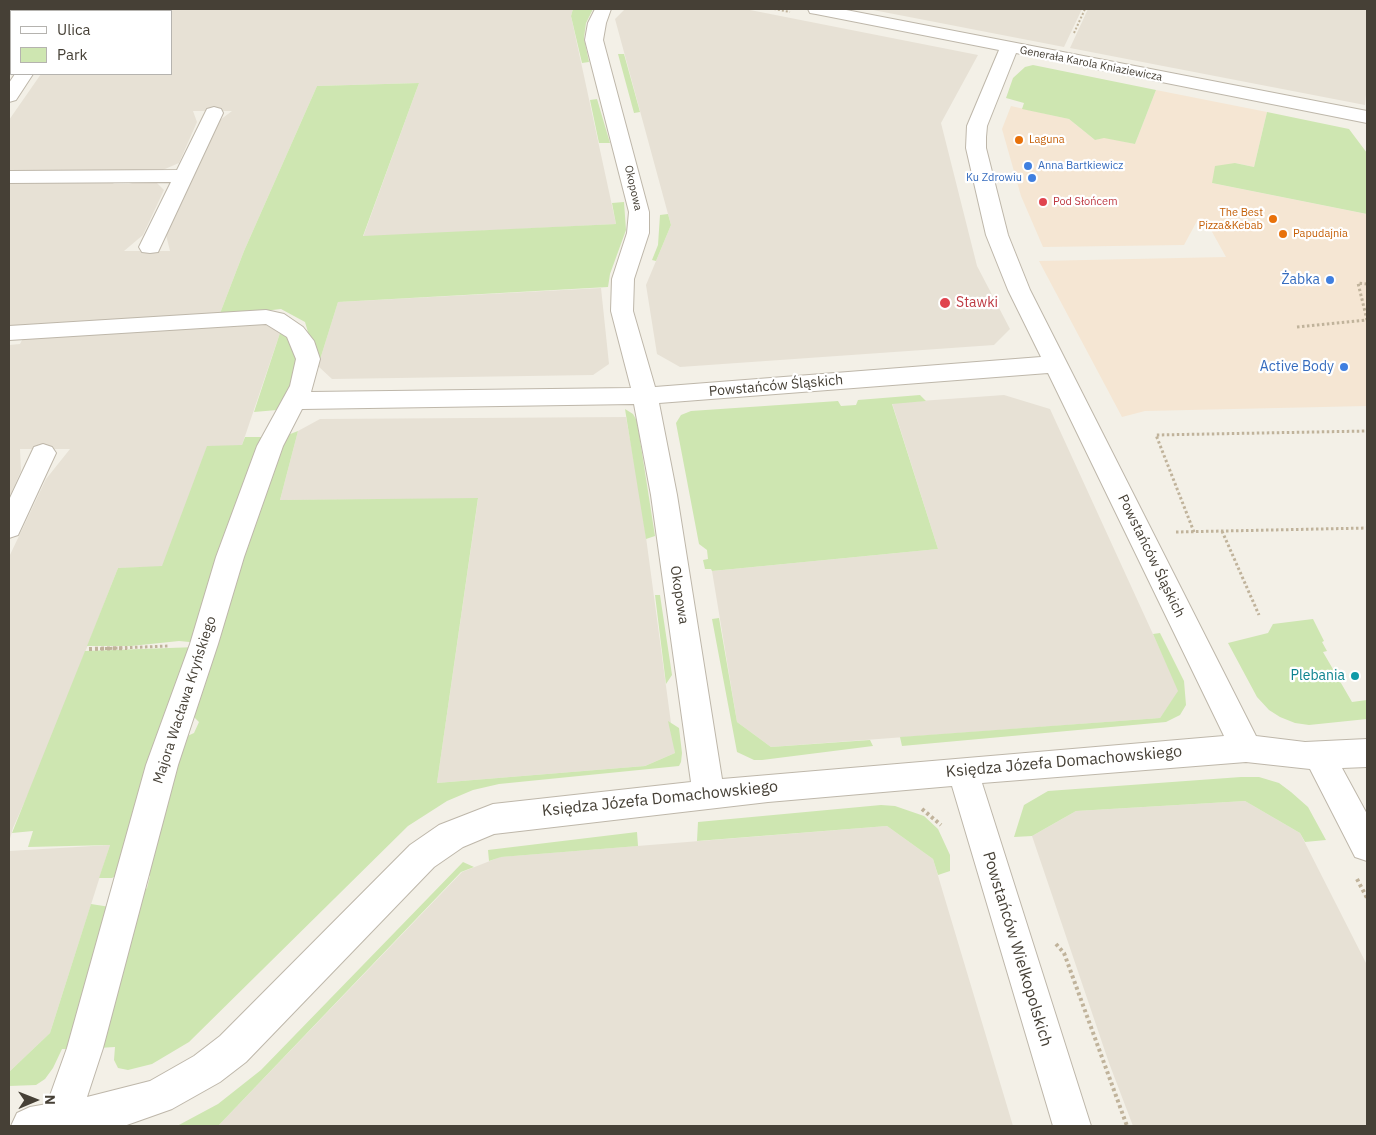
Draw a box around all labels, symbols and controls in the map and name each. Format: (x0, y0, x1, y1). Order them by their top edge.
legend (10, 10, 172, 75)
text: Ulica (57, 20, 91, 39)
street label: Generała Karola Kniaziewicza (1019, 44, 1163, 84)
text: Park (57, 45, 87, 64)
place label: Laguna (1029, 133, 1065, 147)
marker: Laguna (1013, 134, 1025, 146)
place label: Anna Bartkiewicz (1038, 159, 1123, 173)
marker: Anna Bartkiewicz (1022, 160, 1034, 172)
street label: Okopowa (621, 164, 645, 212)
place label: Ku Zdrowiu (966, 171, 1022, 185)
marker: Ku Zdrowiu (1026, 172, 1038, 184)
place label: Pod Słońcem (1053, 195, 1118, 209)
marker: Pod Słońcem (1037, 196, 1049, 208)
place label: The Best Pizza&Kebab (1198, 206, 1263, 232)
marker: The Best Pizza&Kebab (1267, 213, 1279, 225)
place label: Papudajnia (1293, 227, 1348, 241)
marker: Papudajnia (1277, 228, 1289, 240)
place label: Żabka (1282, 272, 1320, 288)
marker: Żabka (1324, 274, 1336, 286)
place label: Stawki (956, 295, 998, 311)
marker: Stawki (938, 296, 952, 310)
place label: Active Body (1260, 359, 1334, 375)
marker: Active Body (1338, 361, 1350, 373)
street label: Powstańców Śląskich (708, 372, 844, 400)
street label: Powstańców Śląskich (1114, 492, 1188, 620)
street label: Okopowa (666, 565, 692, 625)
street label: Majora Wacława Kryńskiego (150, 614, 220, 786)
place label: Plebania (1290, 668, 1345, 684)
marker: Plebania (1349, 670, 1361, 682)
street label: Księdza Józefa Domachowskiego (945, 742, 1183, 782)
street label: Księdza Józefa Domachowskiego (541, 777, 779, 821)
street label: Powstańców Wielkopolskich (978, 849, 1056, 1049)
north arrow (10, 1075, 60, 1125)
text: N (41, 1095, 59, 1105)

